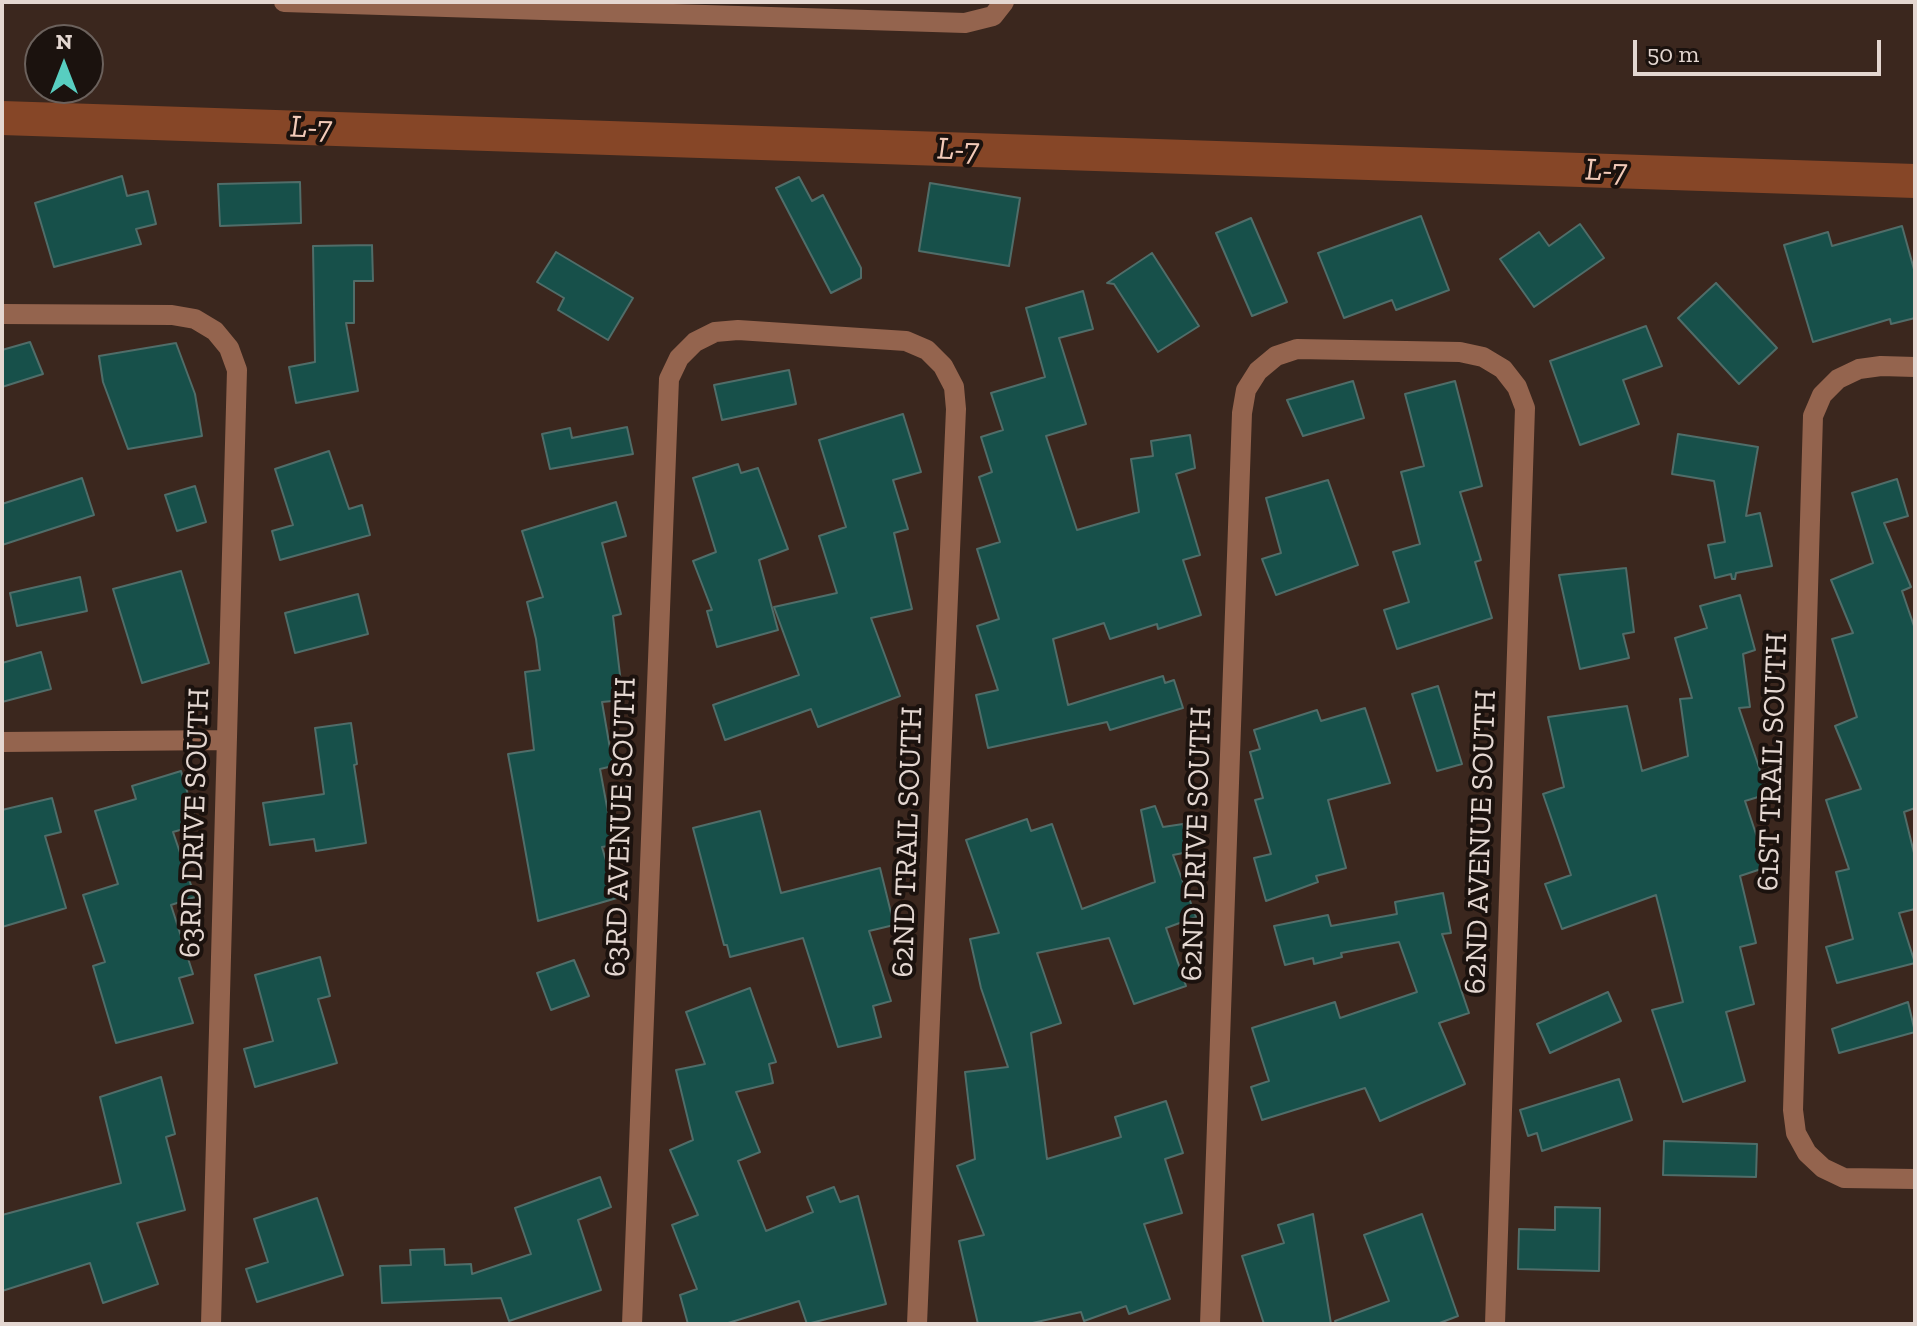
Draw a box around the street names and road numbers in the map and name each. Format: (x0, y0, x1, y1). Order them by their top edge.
street label: 61ST TRAIL SOUTH (1750, 632, 1796, 892)
street label: 63RD AVENUE SOUTH (598, 676, 644, 978)
street label: 63RD DRIVE SOUTH (172, 687, 218, 959)
street label: 62ND AVENUE SOUTH (1458, 689, 1504, 995)
street label: 62ND TRAIL SOUTH (885, 706, 931, 978)
street label: 62ND DRIVE SOUTH (1174, 706, 1220, 982)

